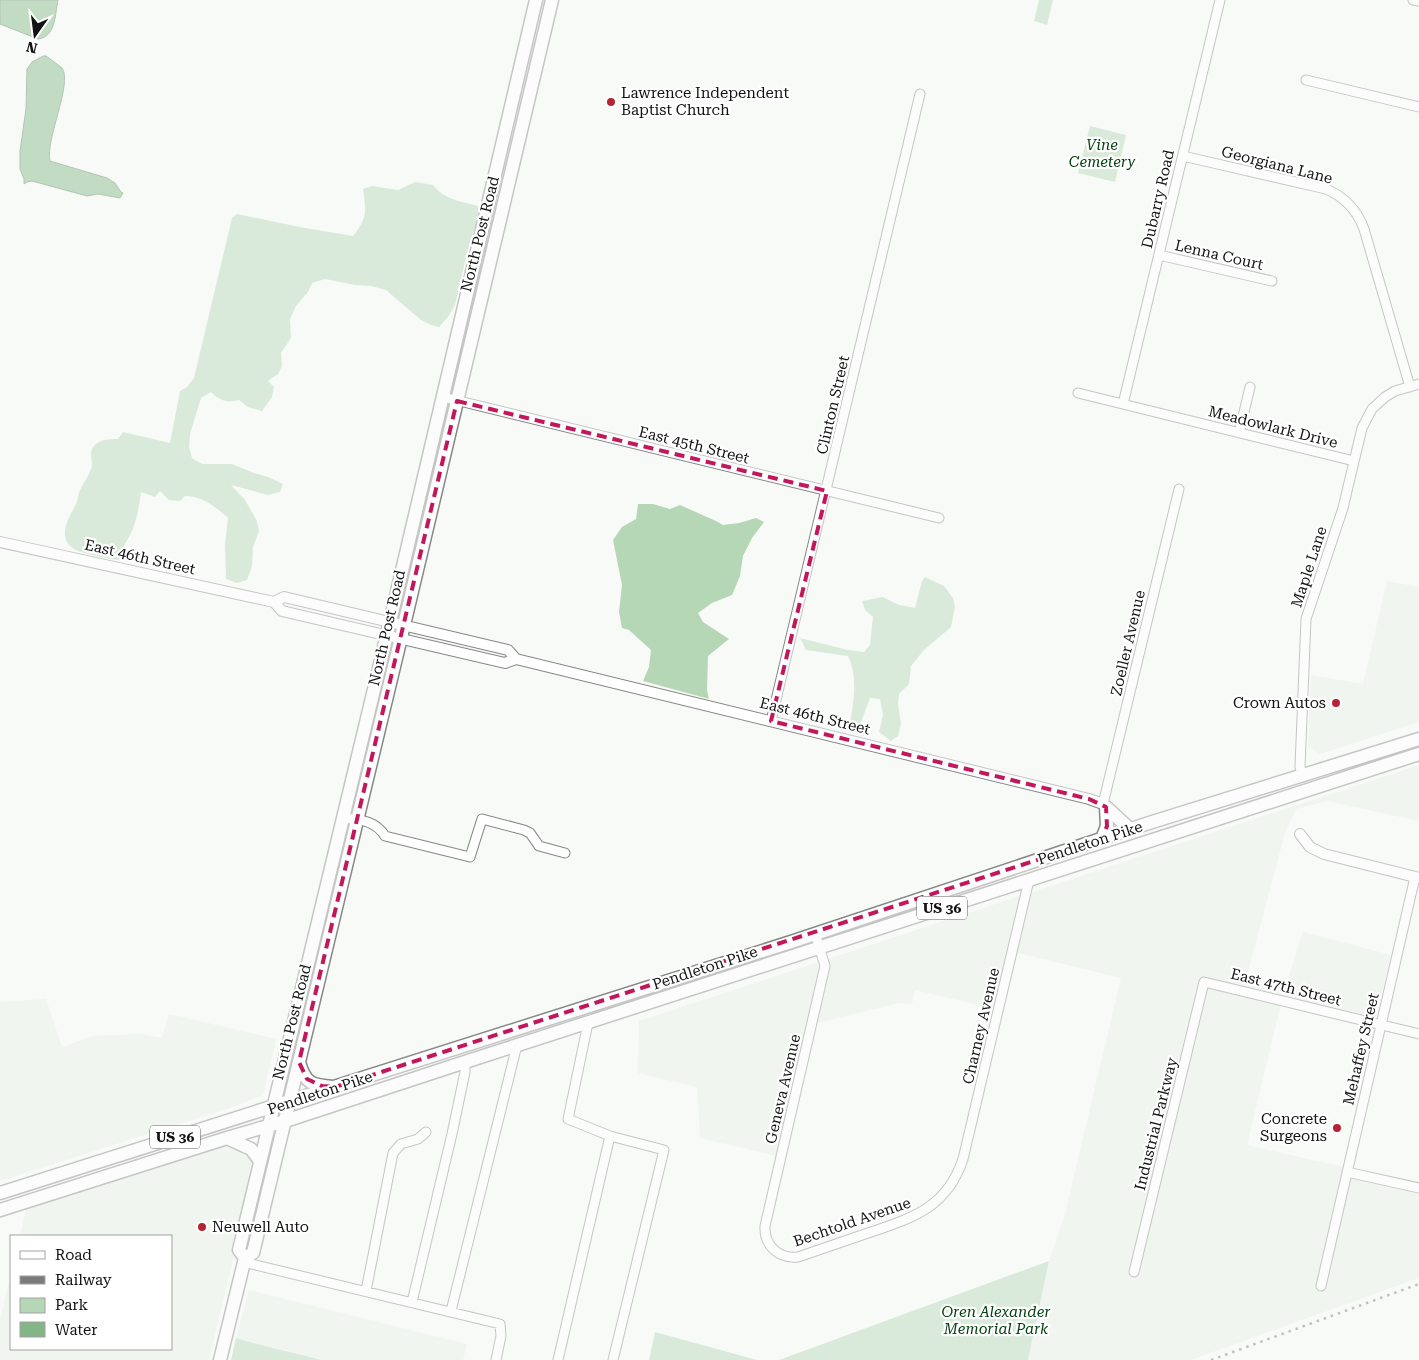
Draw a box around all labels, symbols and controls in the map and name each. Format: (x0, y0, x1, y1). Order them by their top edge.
north arrow (10, 10, 60, 60)
text: N (24, 38, 39, 57)
place label: Lawrence Independent Baptist Church (621, 84, 789, 119)
marker: Lawrence Independent Baptist Church (605, 96, 617, 108)
park label: Vine Cemetery (1069, 136, 1135, 171)
street label: Georgiana Lane (1220, 142, 1334, 188)
street label: Dubarry Road (1138, 148, 1178, 250)
street label: North Post Road (457, 174, 503, 294)
street label: Lenna Court (1173, 236, 1265, 274)
street label: Clinton Street (813, 353, 853, 456)
street label: Meadowlark Drive (1206, 402, 1340, 452)
street label: East 45th Street (637, 423, 751, 468)
street label: Maple Lane (1287, 524, 1331, 610)
street label: East 46th Street (83, 535, 198, 579)
street label: North Post Road (365, 568, 409, 688)
street label: Zoeller Avenue (1107, 588, 1149, 698)
street label: East 46th Street (758, 694, 872, 739)
place label: Crown Autos (1233, 694, 1326, 712)
marker: Crown Autos (1330, 697, 1342, 709)
street label: Pendleton Pike (1035, 818, 1145, 868)
road number: US 36 (917, 896, 967, 920)
street label: Pendleton Pike (650, 943, 760, 993)
street label: North Post Road (269, 962, 315, 1082)
street label: East 47th Street (1229, 965, 1343, 1010)
street label: Charney Avenue (959, 966, 1003, 1086)
street label: Mehaffey Street (1339, 991, 1383, 1107)
street label: Geneva Avenue (762, 1032, 804, 1146)
street label: Industrial Parkway (1131, 1056, 1181, 1192)
street label: Pendleton Pike (265, 1068, 375, 1118)
place label: Concrete Surgeons (1260, 1110, 1327, 1145)
marker: Concrete Surgeons (1331, 1122, 1343, 1134)
road number: US 36 (150, 1126, 200, 1148)
street label: Bechtold Avenue (791, 1193, 913, 1251)
place label: Neuwell Auto (212, 1218, 309, 1236)
marker: Neuwell Auto (196, 1221, 208, 1233)
legend (10, 1235, 172, 1350)
text: Road (55, 1246, 92, 1264)
text: Railway (55, 1271, 112, 1289)
text: Park (55, 1296, 89, 1314)
park label: Oren Alexander Memorial Park (941, 1303, 1051, 1338)
text: Water (55, 1321, 97, 1339)

